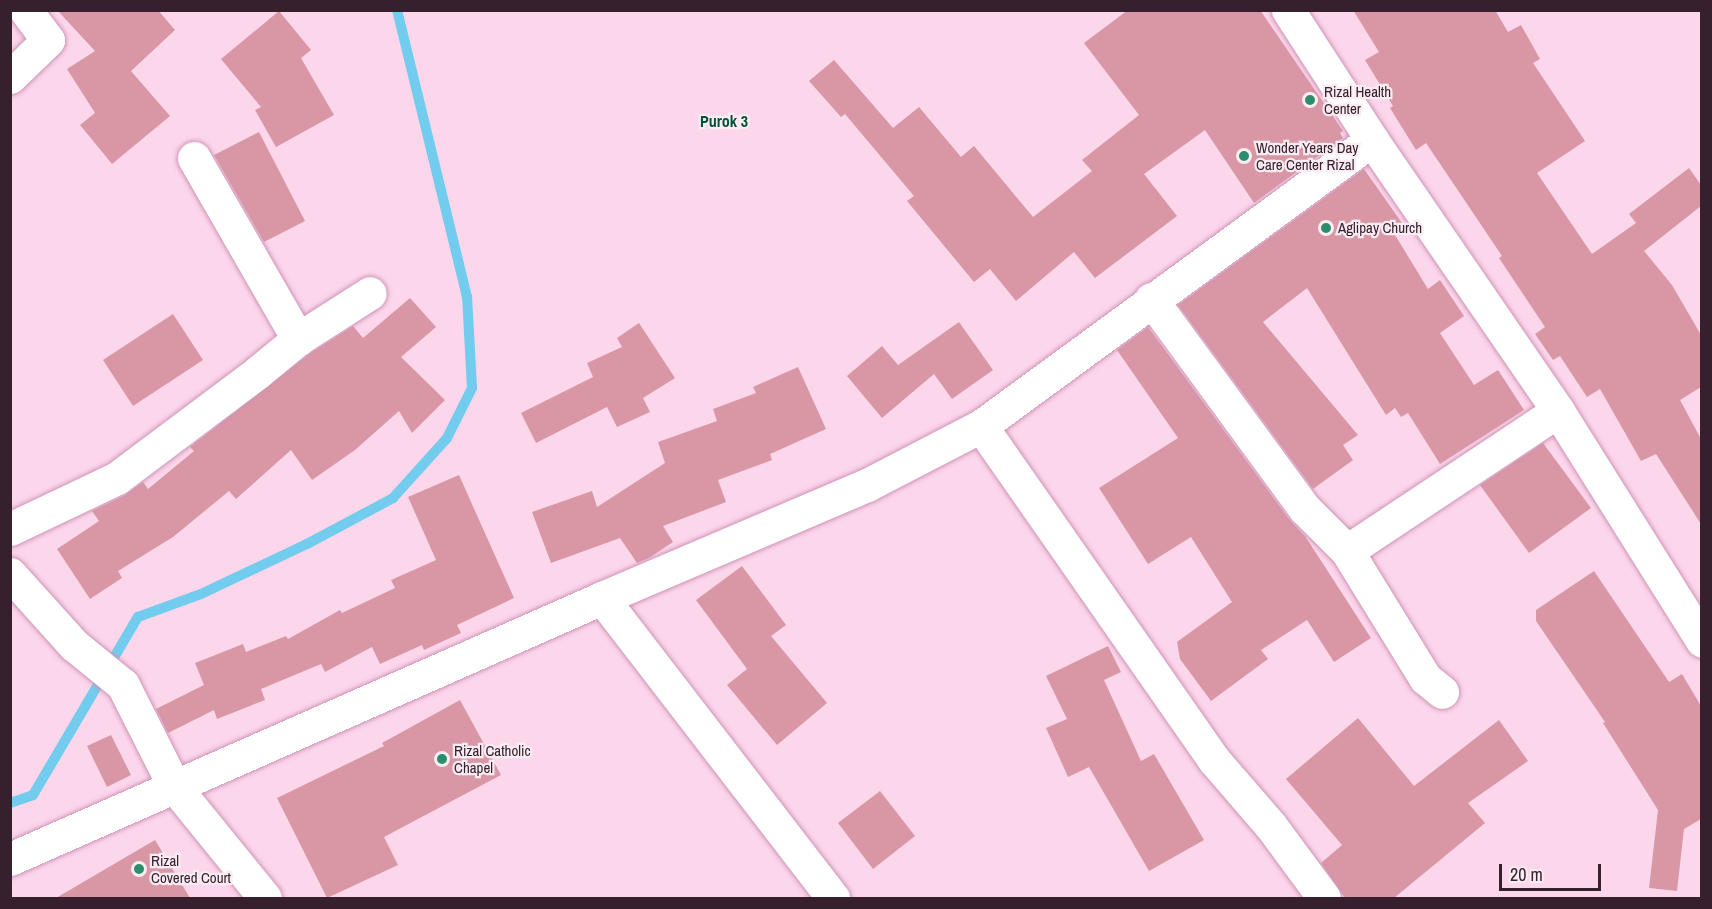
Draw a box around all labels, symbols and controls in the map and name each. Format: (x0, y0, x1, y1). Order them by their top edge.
place label: Rizal Health Center (1324, 82, 1391, 117)
marker: Rizal Health Center (1301, 91, 1319, 109)
district label: Purok 3 (700, 111, 748, 131)
place label: Wonder Years Day Care Center Rizal (1256, 138, 1359, 173)
marker: Wonder Years Day Care Center Rizal (1237, 149, 1251, 163)
place label: Aglipay Church (1338, 219, 1422, 237)
marker: Aglipay Church (1319, 221, 1333, 235)
place label: Rizal Catholic Chapel (454, 741, 531, 776)
marker: Rizal Catholic Chapel (435, 752, 449, 766)
place label: Rizal Covered Court (151, 851, 231, 886)
scale bar (1502, 852, 1604, 890)
marker: Rizal Covered Court (132, 862, 146, 876)
text: 20 m (1510, 862, 1543, 887)

